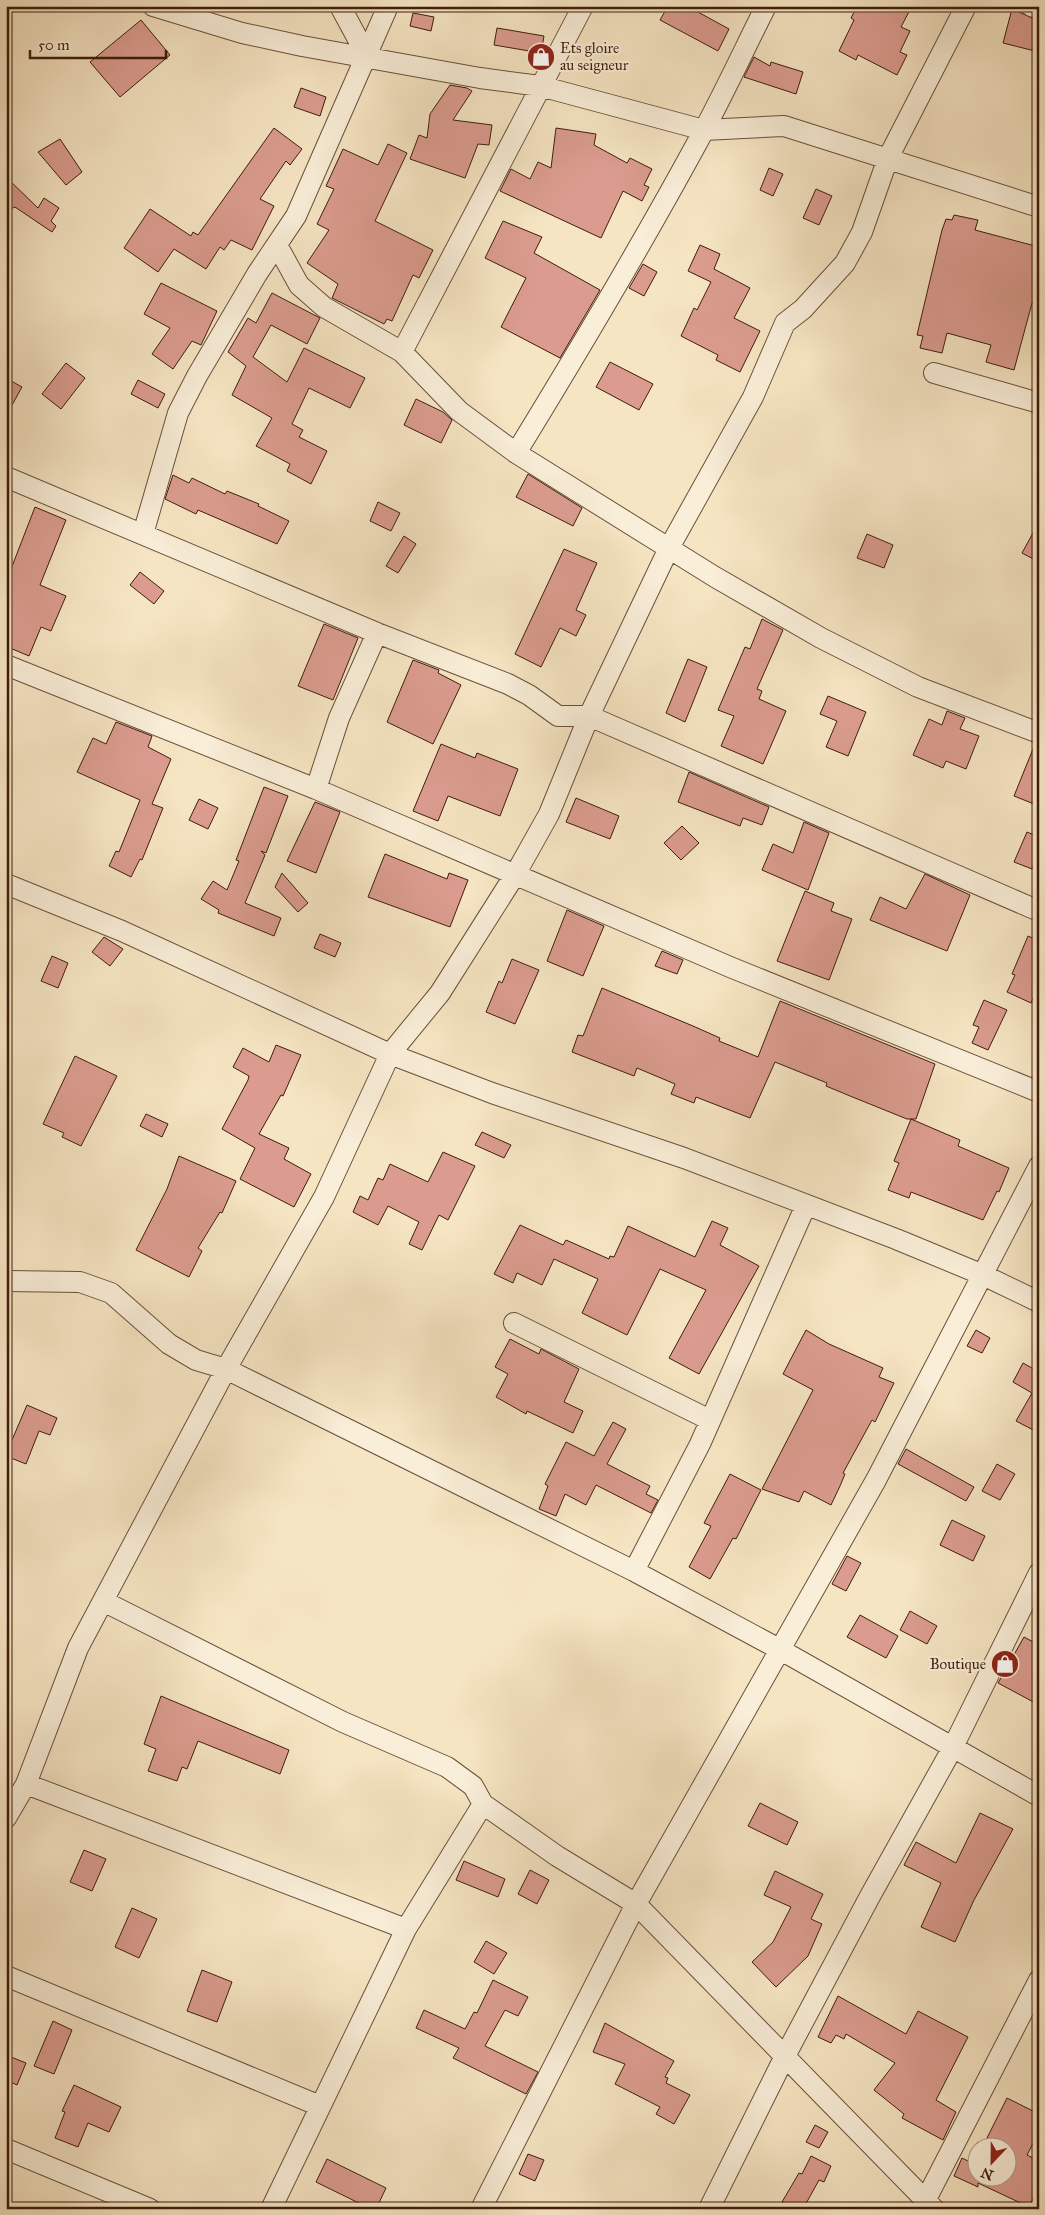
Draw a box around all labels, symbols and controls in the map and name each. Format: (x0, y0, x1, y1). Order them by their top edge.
scale bar (30, 28, 166, 60)
text: 50 m (38, 36, 70, 54)
place label: Ets gloire au seigneur (560, 39, 629, 74)
shop icon: Ets gloire au seigneur (526, 42, 556, 72)
shop icon: Boutique (990, 1649, 1020, 1679)
place label: Boutique (930, 1655, 986, 1674)
north arrow (968, 2138, 1018, 2188)
text: N (979, 2163, 996, 2184)

